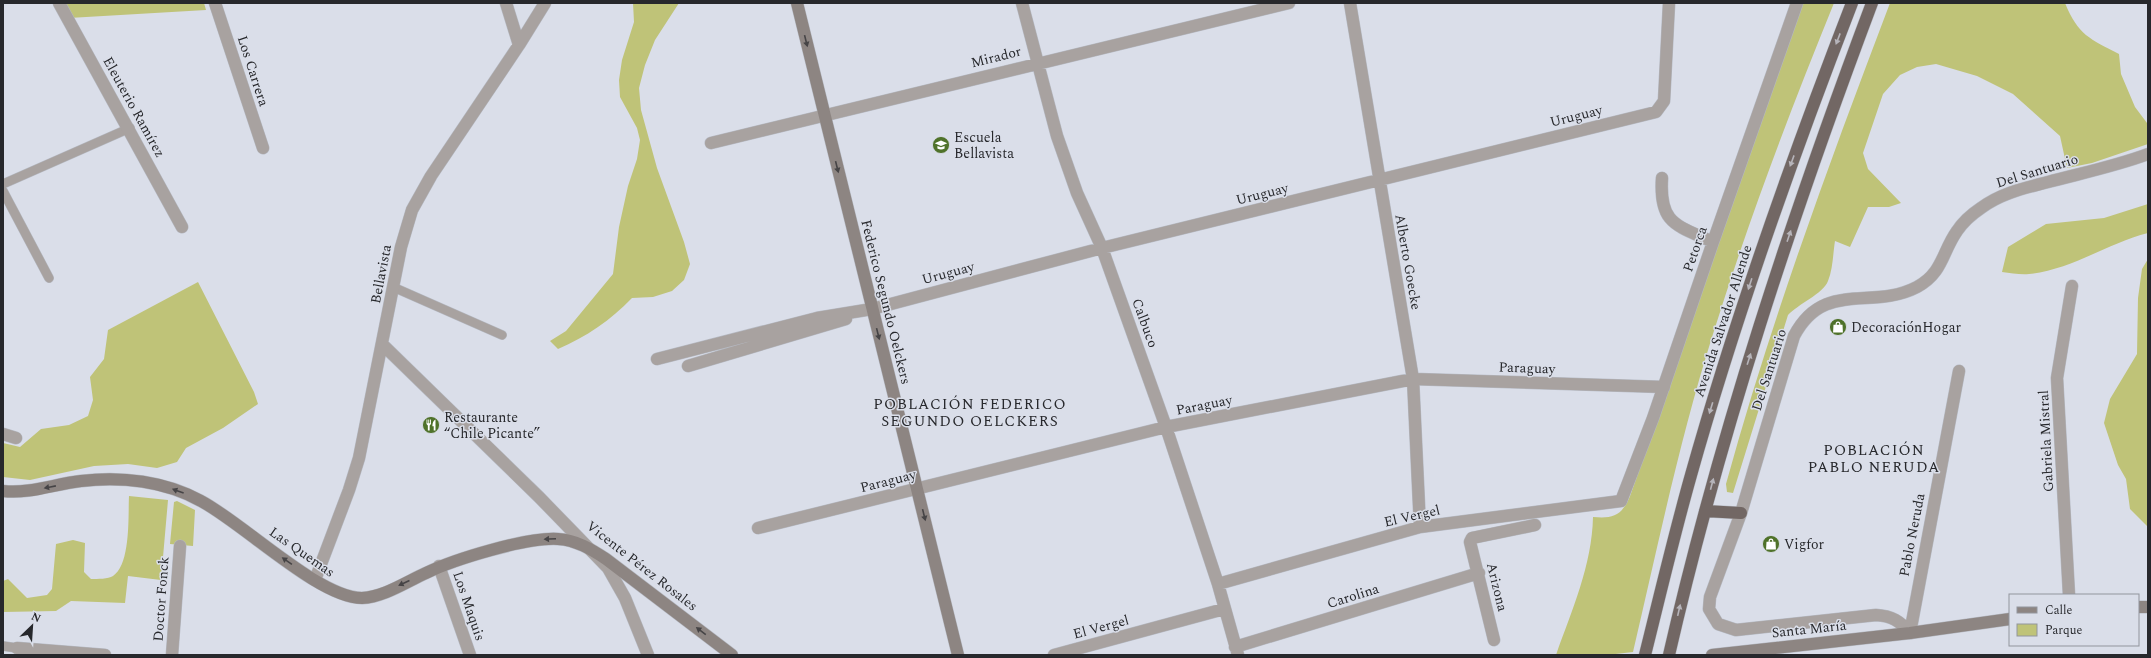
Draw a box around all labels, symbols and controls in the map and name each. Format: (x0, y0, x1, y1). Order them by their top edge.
street label: Los Carrera (232, 33, 274, 109)
one-way arrow (1834, 34, 1840, 46)
one-way arrow (804, 35, 810, 47)
street label: Mirador (969, 41, 1024, 73)
street label: Eleuterio Ramírez (98, 53, 170, 161)
street label: Uruguay (1548, 99, 1606, 133)
place label: Escuela Bellavista (954, 127, 1014, 164)
school or university icon: Escuela Bellavista (931, 135, 951, 155)
street label: Del Santuario (1993, 149, 2081, 193)
one-way arrow (1789, 155, 1795, 167)
one-way arrow (834, 161, 840, 173)
street label: Uruguay (1234, 177, 1292, 211)
street label: Alberto Goecke (1389, 212, 1427, 312)
street label: Federico Segundo Oelckers (855, 217, 917, 387)
street label: Petorca (1677, 223, 1713, 275)
one-way arrow (1787, 229, 1793, 241)
street label: Bellavista (365, 242, 397, 305)
street label: Avenida Salvador Allende (1688, 242, 1758, 400)
street label: Uruguay (919, 256, 978, 290)
one-way arrow (1747, 278, 1753, 290)
street label: Calbuco (1126, 295, 1164, 351)
shop icon: DecoraciónHogar (1828, 317, 1848, 337)
place label: DecoraciónHogar (1851, 317, 1961, 338)
street label: Del Santuario (1746, 326, 1792, 414)
one-way arrow (875, 328, 881, 340)
one-way arrow (1746, 353, 1752, 365)
street label: Paraguay (1498, 357, 1557, 380)
street label: Paraguay (1174, 389, 1235, 421)
street label: Gabriela Mistral (2033, 390, 2059, 492)
district label: POBLACIÓN FEDERICO SEGUNDO OELCKERS (873, 393, 1067, 433)
one-way arrow (1708, 402, 1714, 414)
place label: Restaurante “Chile Picante” (444, 407, 540, 444)
restaurant icon: Restaurante “Chile Picante” (421, 415, 441, 435)
district label: POBLACIÓN PABLO NERUDA (1808, 439, 1940, 479)
street label: Paraguay (858, 464, 919, 498)
one-way arrow (1709, 478, 1715, 490)
one-way arrow (44, 484, 56, 490)
one-way arrow (172, 487, 184, 493)
street label: Pablo Neruda (1894, 491, 1930, 578)
street label: El Vergel (1382, 499, 1442, 533)
one-way arrow (921, 508, 927, 521)
street label: Vicente Pérez Rosales (582, 516, 702, 616)
street label: Las Quemas (265, 522, 339, 582)
shop icon: Vigfor (1761, 534, 1781, 554)
place label: Vigfor (1784, 534, 1825, 555)
one-way arrow (544, 536, 556, 543)
street label: Doctor Fonck (148, 556, 174, 642)
one-way arrow (282, 557, 292, 565)
street label: Arizona (1481, 560, 1513, 614)
street label: Los Maquis (447, 568, 491, 644)
street label: Carolina (1324, 578, 1382, 614)
one-way arrow (398, 580, 410, 586)
legend (2009, 594, 2139, 646)
text: Calle (2045, 601, 2073, 620)
one-way arrow (1677, 603, 1683, 616)
north arrow (12, 606, 52, 646)
text: N (28, 608, 44, 627)
street label: El Vergel (1071, 609, 1131, 645)
street label: Santa María (1771, 615, 1848, 643)
text: Parque (2045, 621, 2082, 640)
one-way arrow (696, 628, 706, 636)

